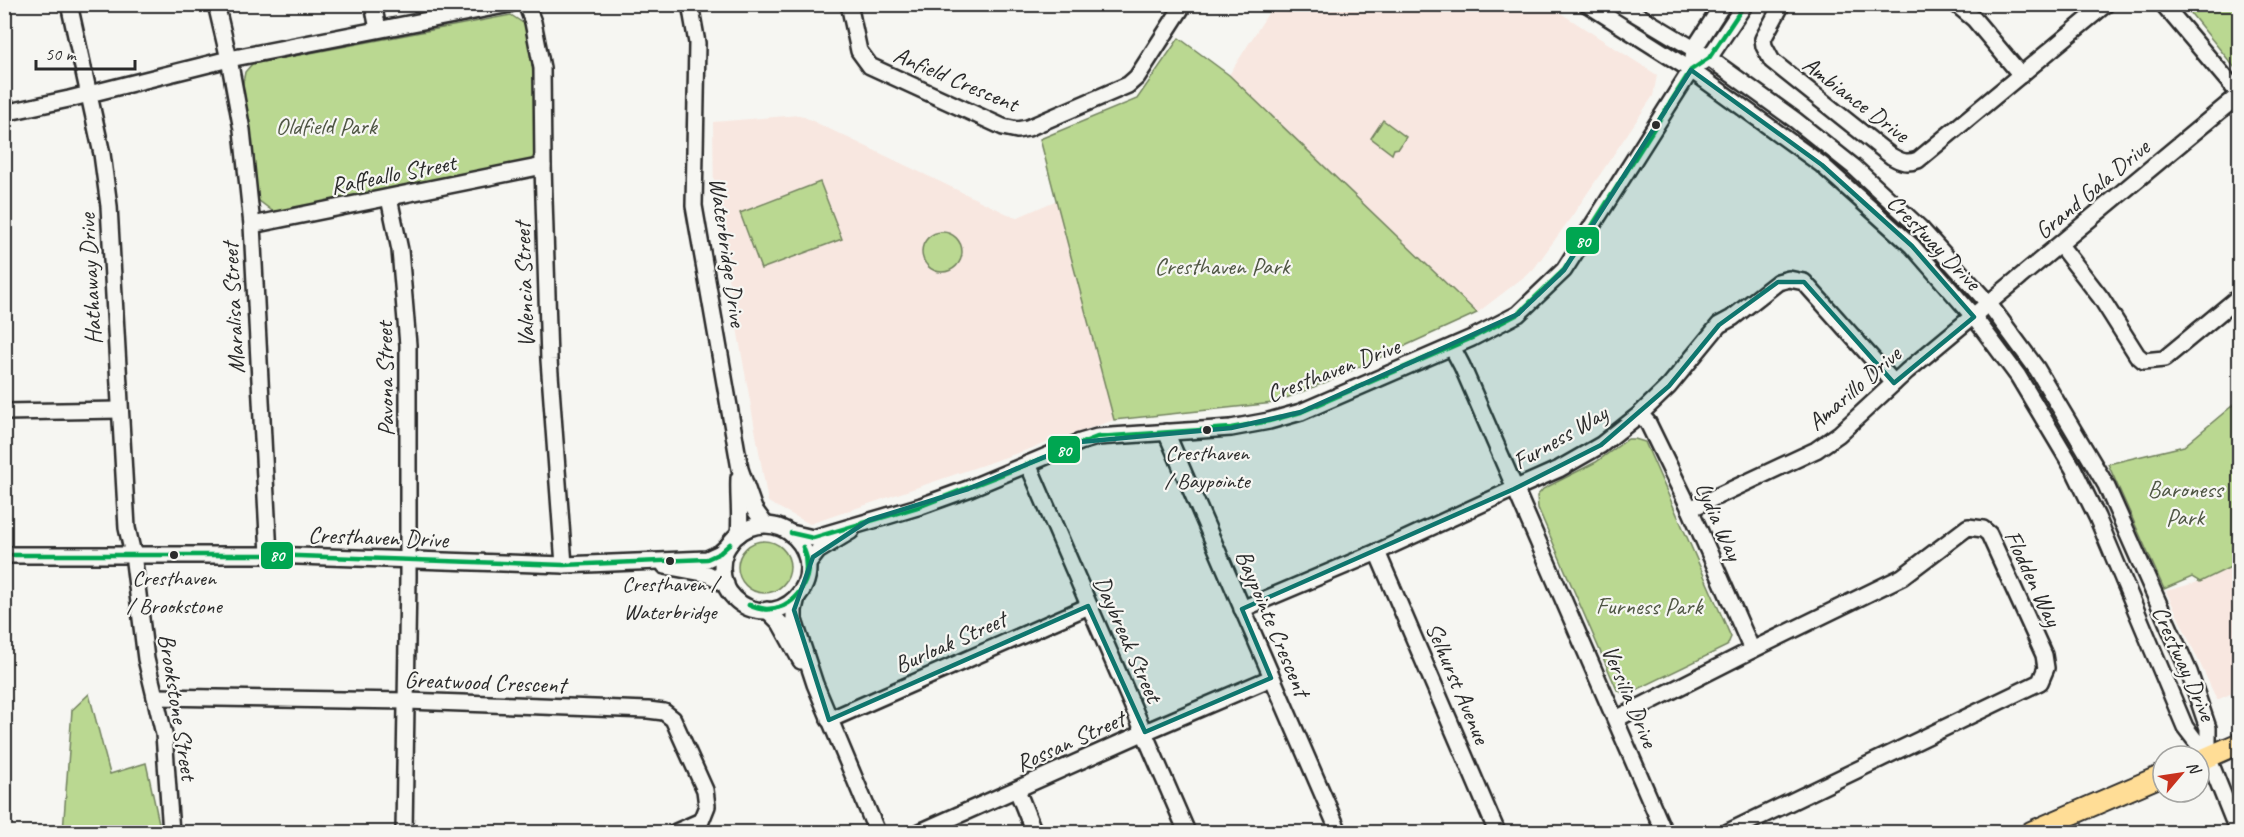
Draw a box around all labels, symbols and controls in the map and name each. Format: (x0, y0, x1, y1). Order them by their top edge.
scale bar (36, 33, 135, 71)
street label: Anfield Crescent (889, 39, 1025, 119)
text: 50 m (45, 43, 78, 65)
street label: Ambiance Drive (1797, 49, 1917, 150)
park label: Oldfield Park (276, 111, 379, 141)
unlabelled marker (1650, 119, 1662, 131)
street label: Grand Gala Drive (2028, 131, 2157, 246)
street label: Raffeallo Street (328, 147, 460, 201)
street label: Waterbridge Drive (703, 176, 754, 331)
street label: Crestway Drive (1881, 187, 1989, 298)
street label: Hathaway Drive (71, 210, 108, 345)
street label: Valencia Street (507, 219, 541, 348)
line badge: 80 (1565, 226, 1600, 255)
text: 80 (1576, 232, 1592, 252)
street label: Maralisa Street (214, 239, 251, 374)
park label: Cresthaven Park (1154, 251, 1292, 281)
street label: Pavona Street (369, 319, 401, 437)
street label: Cresthaven Drive (1262, 330, 1406, 409)
street label: Amarillo Drive (1801, 338, 1909, 437)
street label: Furness Way (1507, 397, 1614, 476)
marker: Cresthaven / Baypointe (1201, 424, 1213, 436)
line badge: 80 (1047, 435, 1081, 464)
place label: Cresthaven / Baypointe (1164, 439, 1251, 495)
text: 80 (1057, 441, 1073, 461)
park label: Baroness Park (2147, 474, 2225, 532)
street label: Lydia Way (1688, 477, 1750, 566)
street label: Cresthaven Drive (307, 520, 451, 555)
street label: Flodden Way (1998, 525, 2069, 632)
line badge: 80 (260, 541, 294, 570)
street label: Baypointe Crescent (1229, 545, 1318, 704)
text: 80 (270, 546, 286, 566)
marker: Cresthaven / Brookstone (168, 549, 180, 561)
marker: Cresthaven / Waterbridge (664, 555, 676, 567)
place label: Cresthaven / Brookstone (126, 564, 223, 620)
place label: Cresthaven / Waterbridge (622, 570, 723, 626)
street label: Daybreak Street (1087, 571, 1170, 709)
park label: Furness Park (1596, 591, 1704, 621)
street label: Crestway Drive (2145, 601, 2224, 727)
street label: Burloak Street (889, 603, 1013, 680)
street label: Selhurst Avenue (1419, 618, 1498, 750)
street label: Brookstone Street (152, 632, 205, 784)
street label: Versilia Drive (1595, 640, 1666, 754)
street label: Greatwood Crescent (404, 664, 569, 700)
street label: Rossan Street (1011, 702, 1132, 778)
north arrow (2151, 744, 2211, 804)
text: N (2182, 758, 2206, 779)

